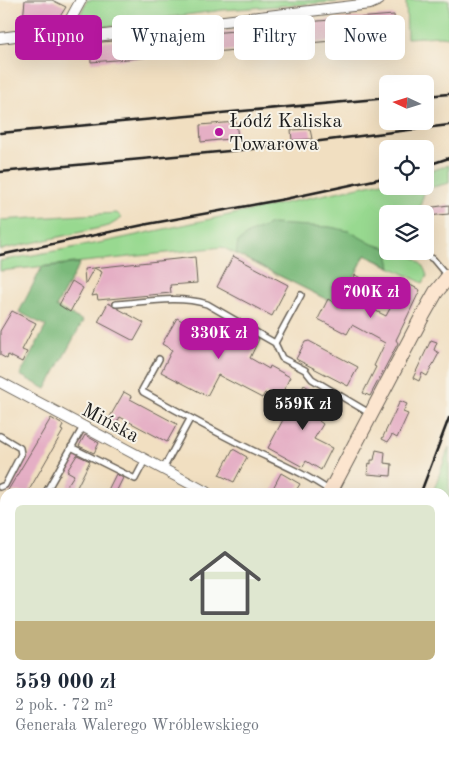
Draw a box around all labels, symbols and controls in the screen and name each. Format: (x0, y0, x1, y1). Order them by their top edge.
chip: Kupno (15, 15, 102, 60)
chip: Wynajem (112, 15, 224, 60)
chip: Filtry (234, 15, 315, 60)
chip: Nowe (325, 15, 405, 60)
north arrow (379, 75, 434, 130)
map controls (379, 75, 434, 260)
place label: Łódź Kaliska Towarowa (229, 112, 342, 155)
marker: Łódź Kaliska Towarowa (213, 126, 225, 138)
button: locate (379, 140, 434, 195)
button: layers (379, 205, 434, 260)
pin: 700K zł (325, 276, 417, 319)
text: 700K zł (343, 285, 399, 301)
pin: 330K zł (173, 318, 265, 360)
text: 330K zł (191, 326, 247, 342)
pin: 559K zł (257, 388, 349, 431)
text: 559K zł (275, 397, 331, 413)
street label: Mińska (78, 400, 142, 447)
icon: home (180, 538, 270, 628)
text: 559 000 zł (15, 672, 116, 693)
text: 2 pok. · 72 m² (15, 698, 113, 714)
text: Generała Walerego Wróblewskiego (15, 718, 259, 734)

